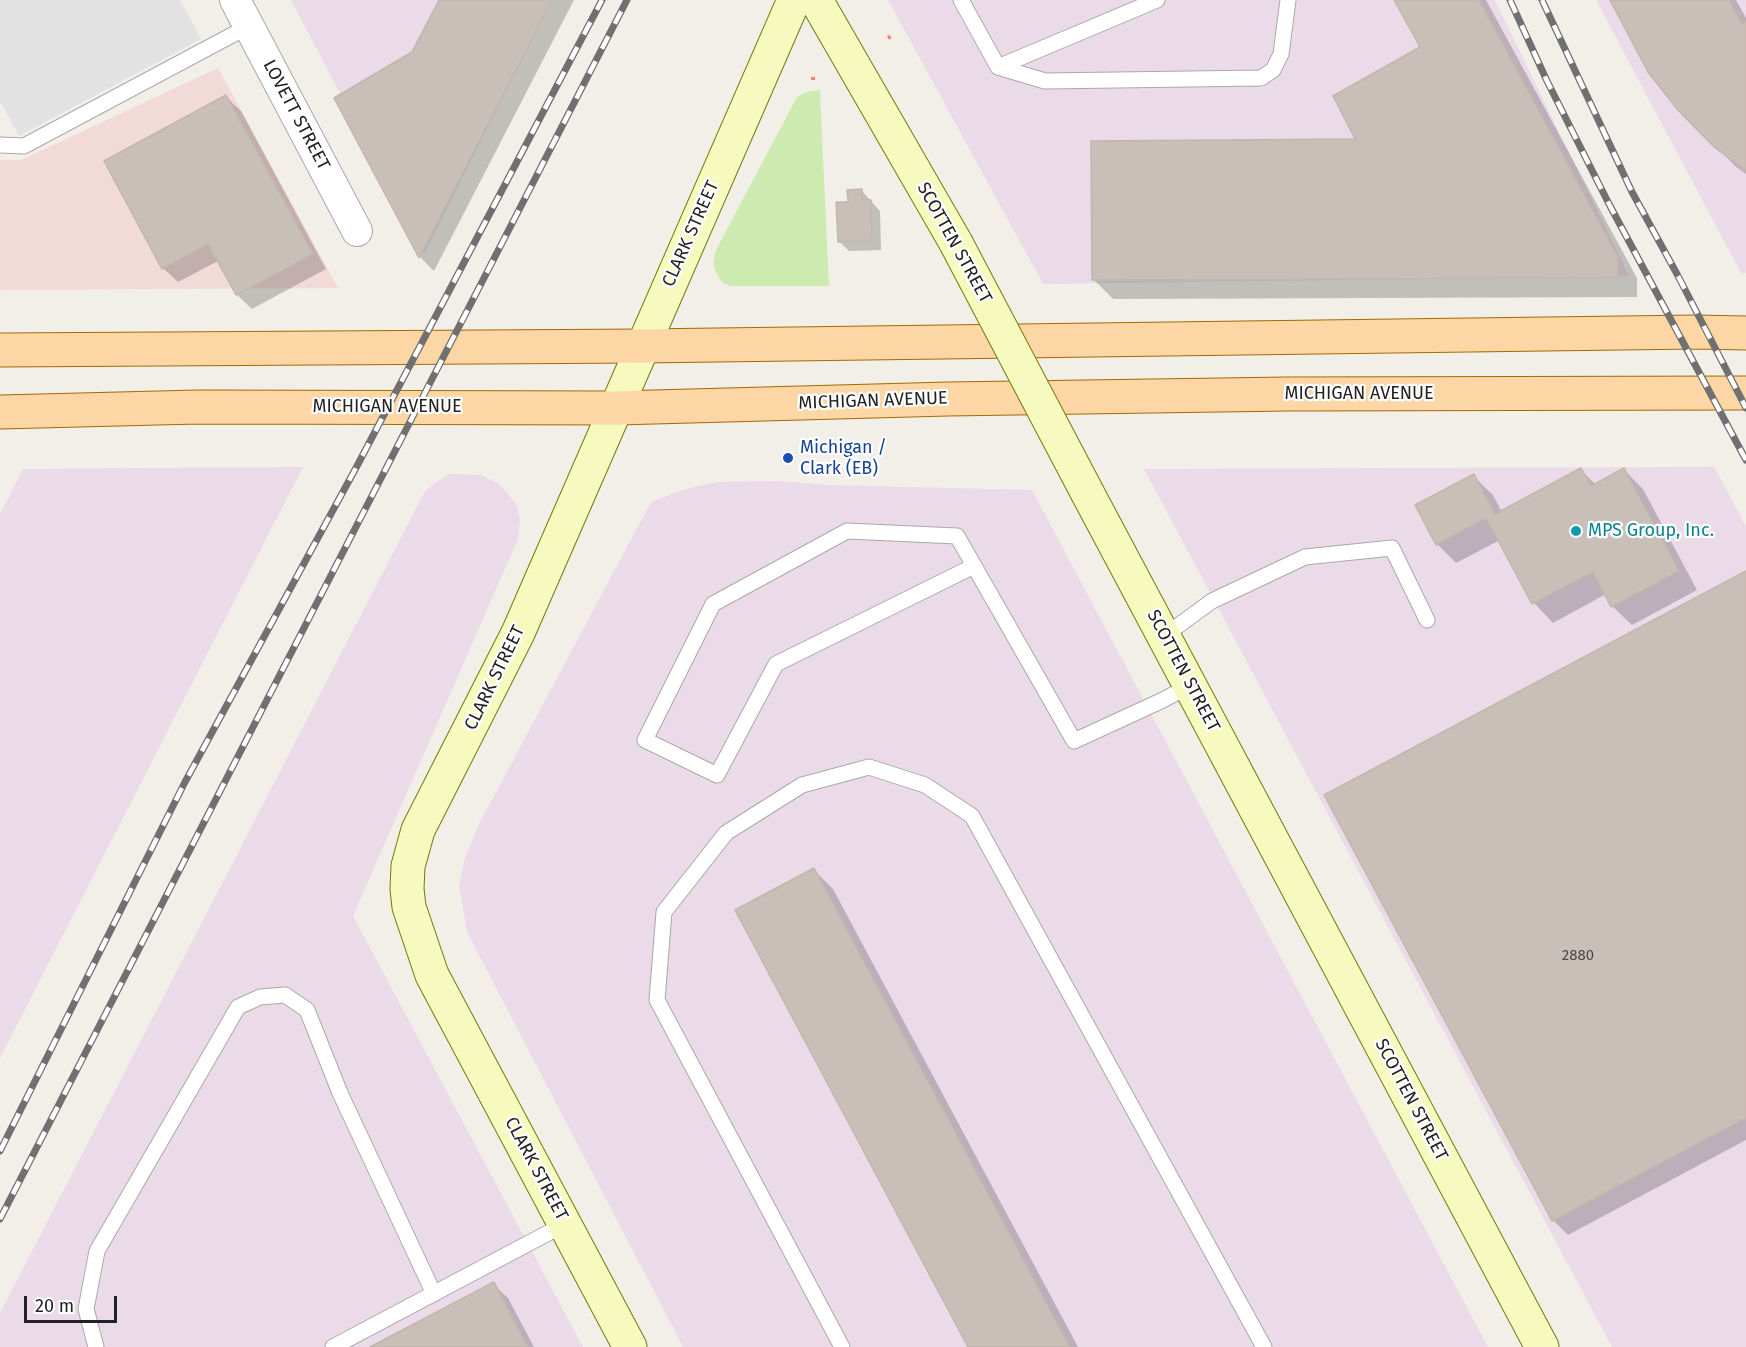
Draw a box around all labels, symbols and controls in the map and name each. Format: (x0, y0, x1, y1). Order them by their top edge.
street label: LOVETT STREET (258, 56, 334, 174)
street label: CLARK STREET (658, 178, 724, 290)
street label: SCOTTEN STREET (912, 179, 996, 307)
street label: MICHIGAN AVENUE (1284, 383, 1434, 405)
street label: MICHIGAN AVENUE (798, 388, 948, 414)
street label: MICHIGAN AVENUE (312, 396, 462, 418)
place label: Michigan / Clark (EB) (800, 437, 887, 480)
marker: Michigan / Clark (EB) (781, 451, 795, 465)
place label: MPS Group, Inc. (1588, 520, 1714, 542)
marker: MPS Group, Inc. (1569, 524, 1583, 538)
street label: SCOTTEN STREET (1142, 606, 1224, 736)
street label: CLARK STREET (460, 622, 530, 734)
house number: 2880 (1562, 947, 1594, 965)
street label: SCOTTEN STREET (1370, 1035, 1452, 1165)
street label: CLARK STREET (500, 1114, 572, 1224)
scale bar (27, 1284, 120, 1322)
text: 20 m (35, 1295, 74, 1317)

